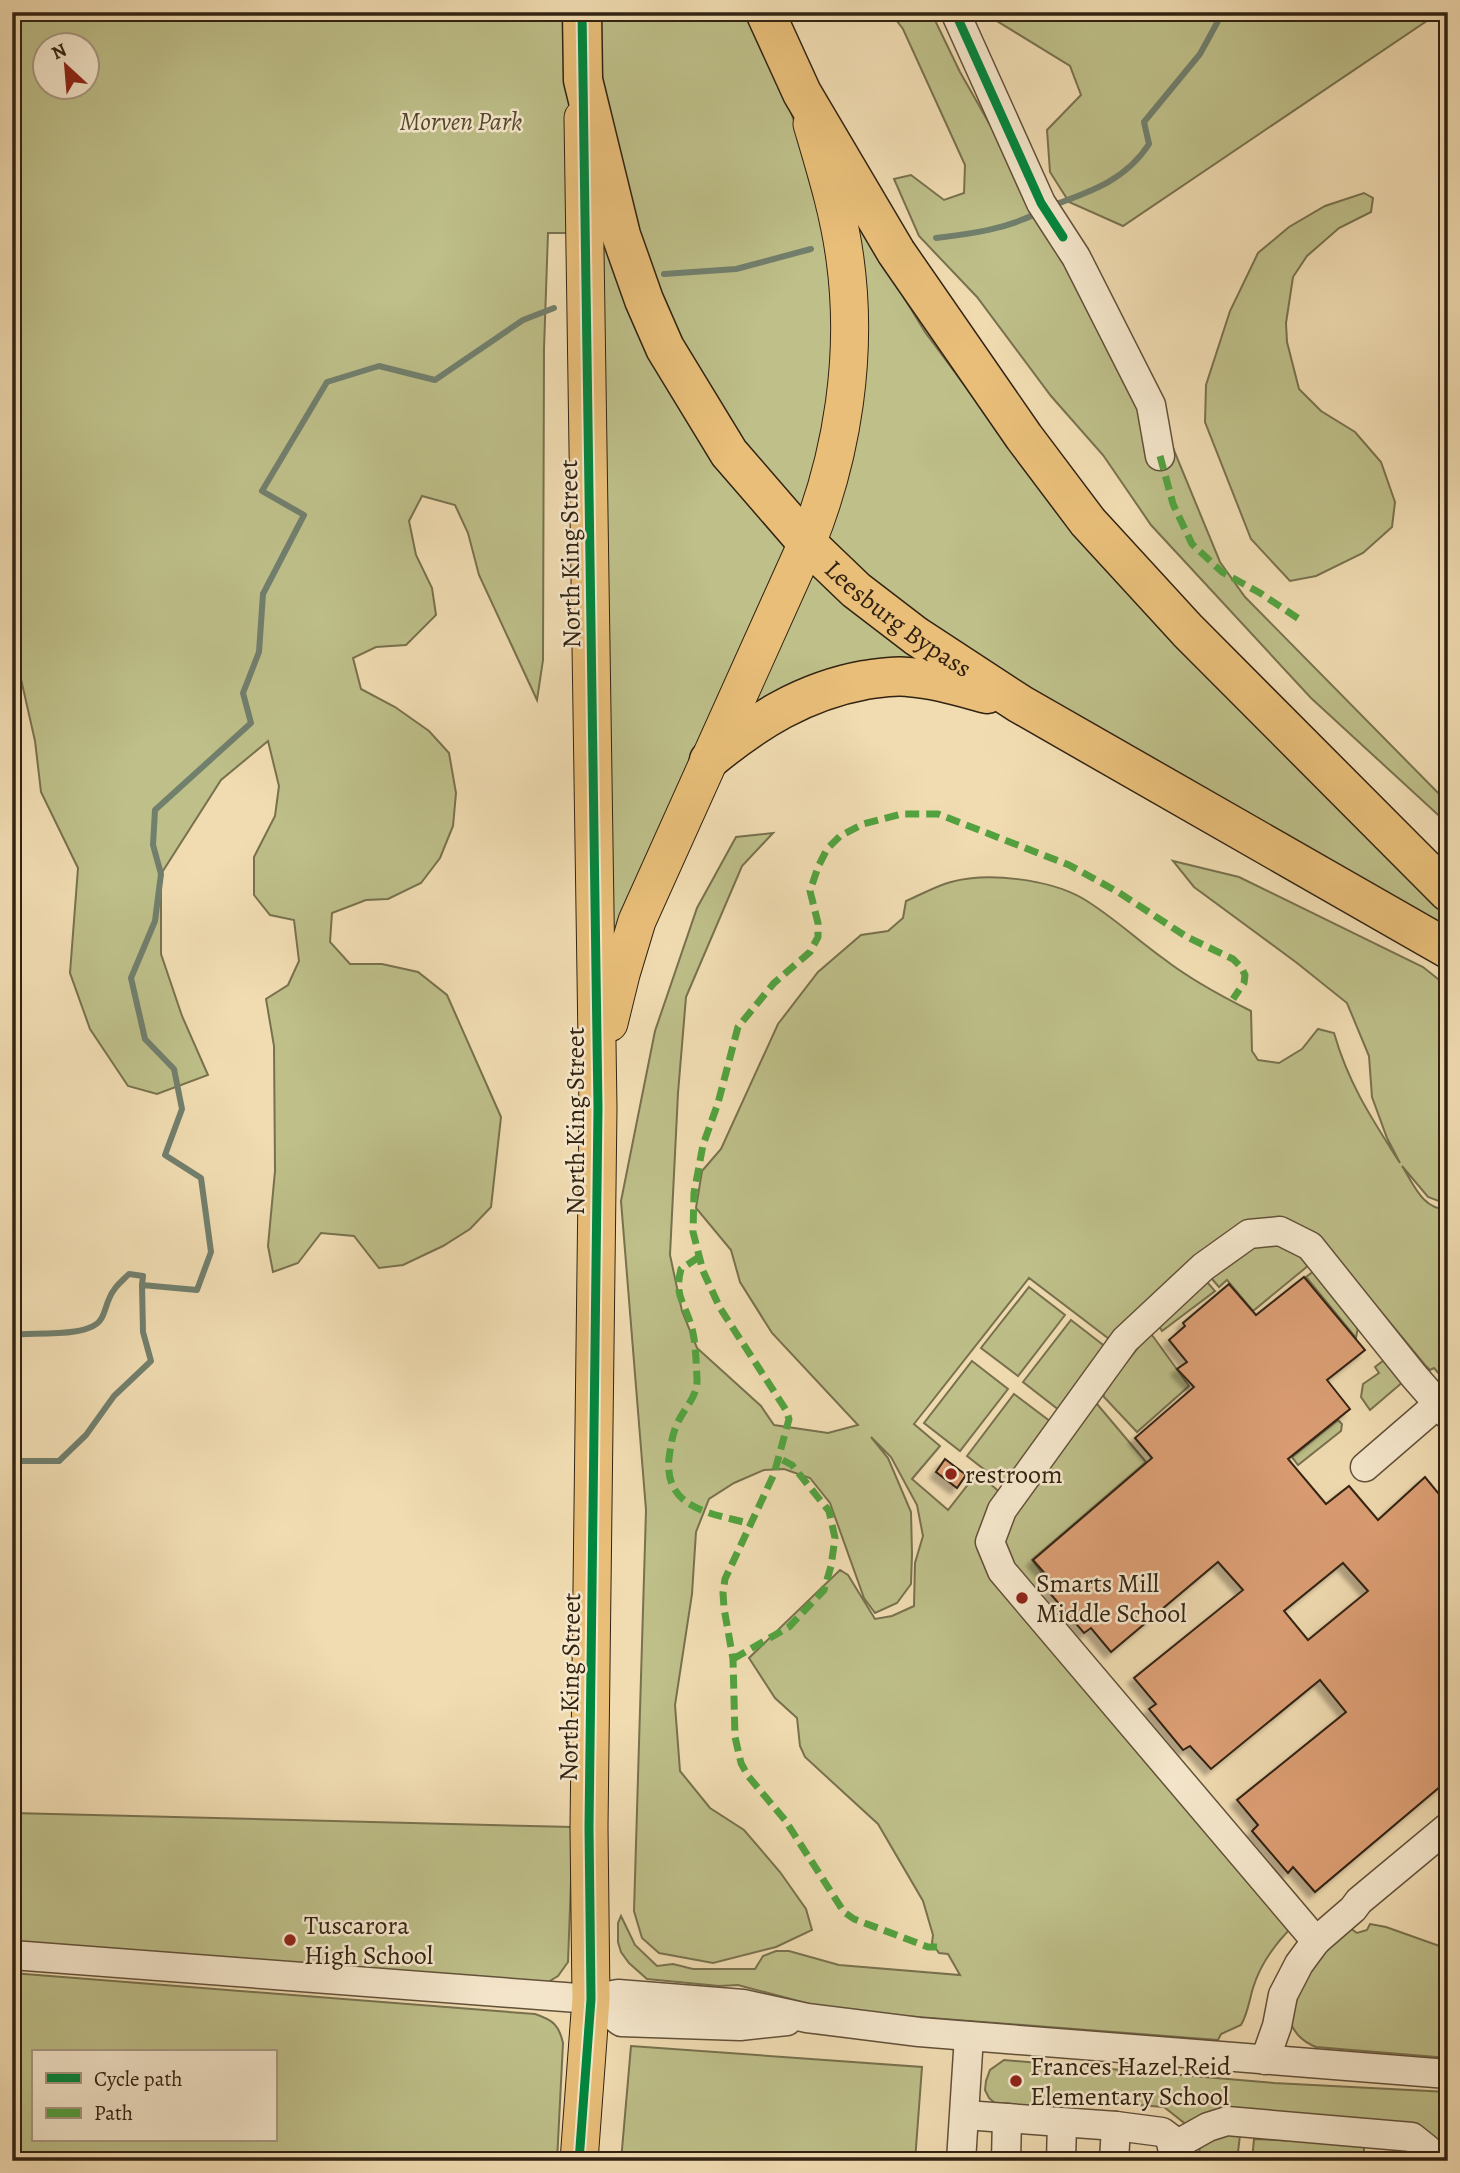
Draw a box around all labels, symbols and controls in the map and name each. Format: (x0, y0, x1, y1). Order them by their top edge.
north arrow (32, 32, 102, 102)
text: N (47, 37, 71, 66)
park label: Morven Park (400, 104, 522, 139)
street label: North King Street (551, 459, 589, 649)
street label: Leesburg Bypass (817, 552, 979, 685)
street label: North King Street (558, 1026, 593, 1215)
place label: restroom (965, 1457, 1063, 1492)
marker: restroom (943, 1466, 959, 1482)
place label: Smarts Mill Middle School (1036, 1566, 1187, 1631)
marker: Smarts Mill Middle School (1014, 1590, 1030, 1606)
street label: North King Street (551, 1592, 589, 1782)
place label: Tuscarora High School (304, 1908, 433, 1973)
marker: Tuscarora High School (282, 1932, 298, 1948)
place label: Frances Hazel Reid Elementary School (1030, 2049, 1231, 2114)
legend (32, 2050, 276, 2142)
text: Cycle path (94, 2065, 183, 2093)
marker: Frances Hazel Reid Elementary School (1008, 2073, 1024, 2089)
text: Path (94, 2099, 133, 2127)

